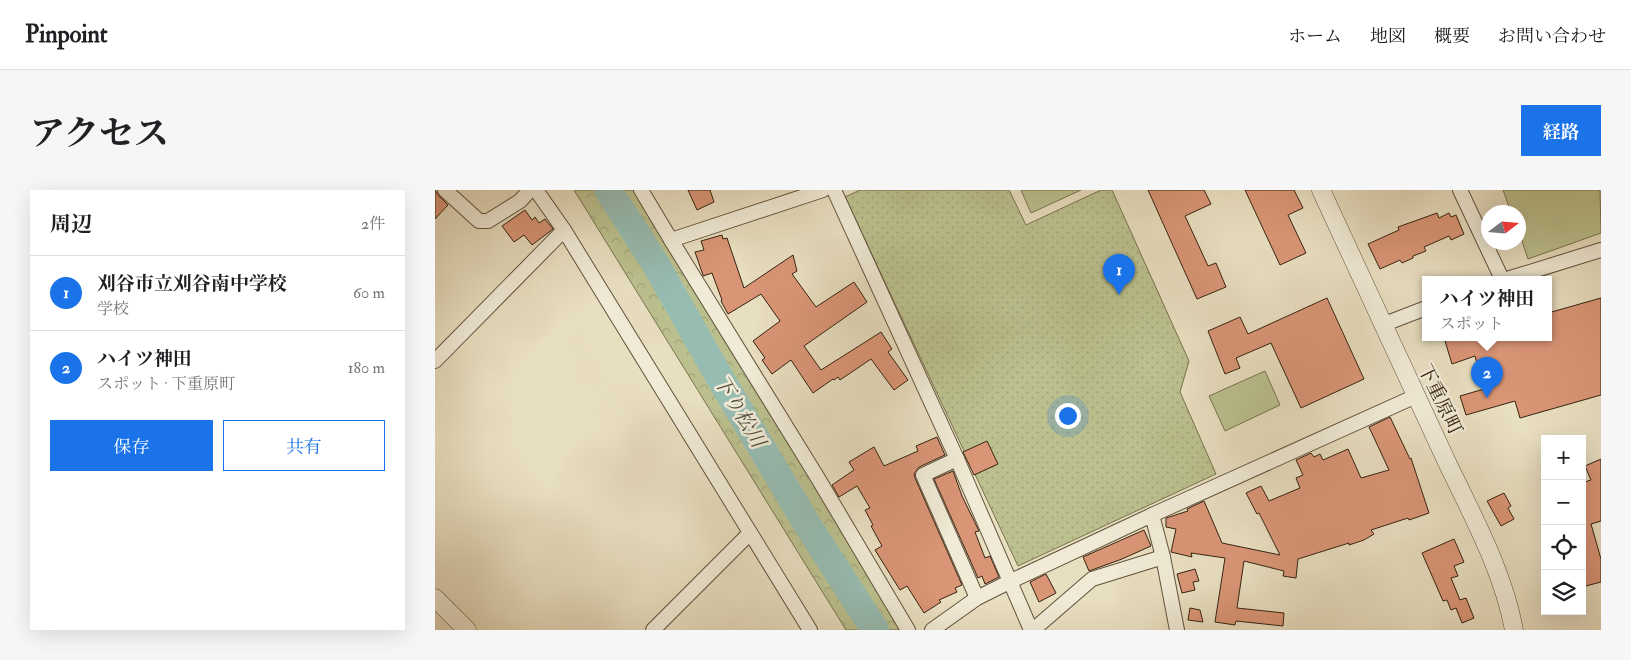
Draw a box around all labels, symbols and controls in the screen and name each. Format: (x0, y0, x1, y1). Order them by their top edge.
text: Pinpoint (25, 19, 108, 50)
text: ホーム (1288, 25, 1342, 48)
text: 地図 (1370, 25, 1406, 48)
text: 概要 (1434, 25, 1470, 48)
text: お問い合わせ (1498, 25, 1606, 48)
button: 経路 (1521, 105, 1601, 156)
text: アクセス (30, 112, 169, 156)
north arrow (1481, 205, 1526, 250)
text: 周辺 (50, 211, 92, 238)
text: 2件 (361, 214, 385, 234)
pin: 1 (1103, 254, 1135, 295)
text: 刈谷市立刈谷南中学校 (97, 272, 287, 296)
popup (1422, 276, 1552, 341)
text: 1 (63, 283, 69, 303)
text: 60 m (353, 283, 385, 303)
text: ハイツ神田 (1439, 287, 1535, 311)
text: 学校 (97, 299, 129, 319)
text: スポット (1439, 314, 1504, 334)
text: ハイツ神田 (97, 347, 192, 371)
pin: 2 (1471, 357, 1503, 398)
text: 2 (62, 358, 70, 378)
text: 180 m (348, 358, 385, 378)
street label: 下重原町 (1413, 360, 1468, 439)
water label: 下り松川 (708, 371, 772, 454)
text: スポット · 下重原町 (97, 374, 235, 394)
your location (1055, 403, 1081, 429)
button: 保存 (50, 420, 213, 471)
button: 共有 (223, 420, 385, 471)
map controls (1541, 435, 1586, 615)
button: + (1541, 435, 1586, 480)
button: − (1541, 480, 1586, 525)
button: locate (1541, 525, 1586, 570)
button: layers (1541, 570, 1586, 615)

